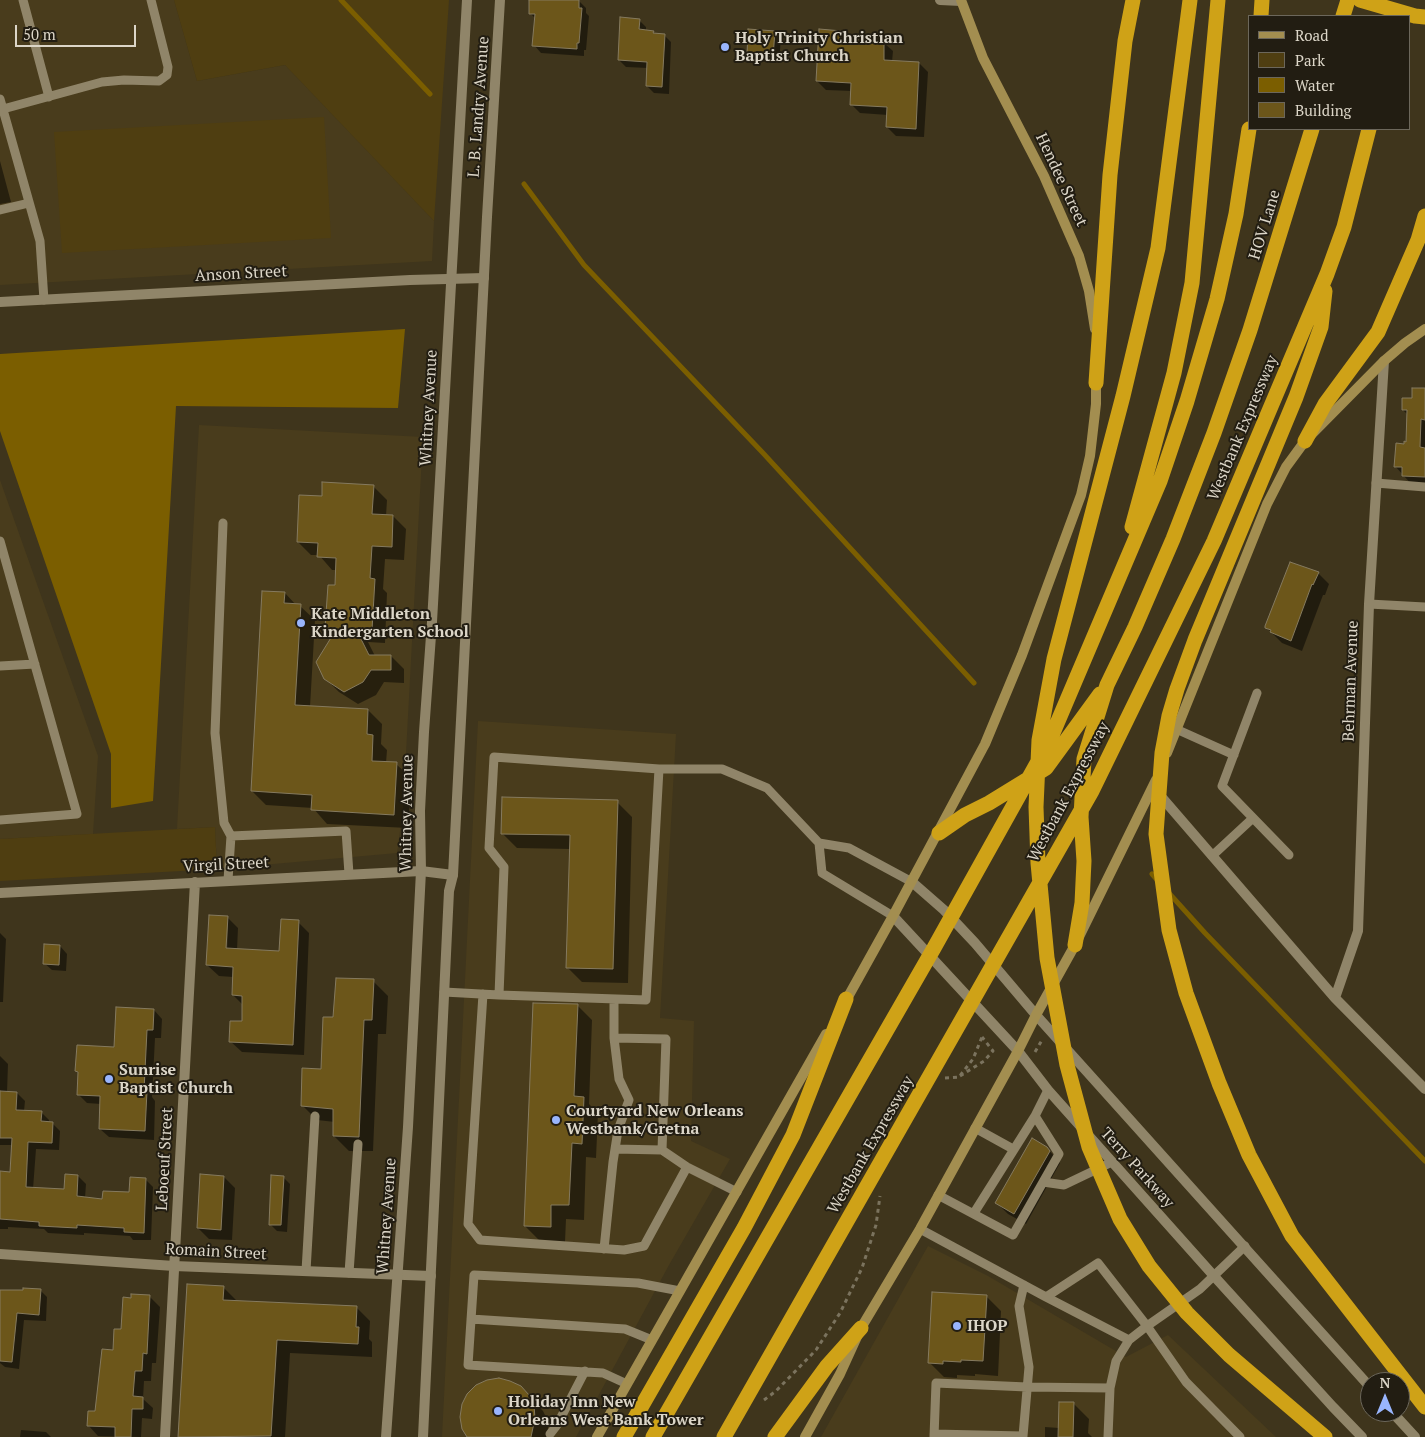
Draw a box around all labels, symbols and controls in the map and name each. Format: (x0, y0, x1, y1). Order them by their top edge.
scale bar (18, 15, 139, 47)
legend (1248, 15, 1410, 130)
text: 50 m (23, 24, 56, 44)
text: Road (1295, 25, 1328, 45)
place label: Holy Trinity Christian Baptist Church (735, 28, 903, 66)
street label: L. B. Landry Avenue (464, 36, 494, 178)
marker: Holy Trinity Christian Baptist Church (719, 41, 731, 53)
text: Park (1295, 50, 1325, 70)
text: Water (1295, 75, 1334, 95)
text: Building (1295, 100, 1352, 120)
street label: Hendee Street (1031, 130, 1091, 230)
street label: HOV Lane (1245, 188, 1285, 262)
street label: Anson Street (194, 262, 288, 286)
street label: Whitney Avenue (416, 349, 442, 467)
street label: Westbank Expressway (1204, 353, 1282, 503)
place label: Kate Middleton Kindergarten School (311, 604, 469, 642)
marker: Kate Middleton Kindergarten School (295, 617, 307, 629)
street label: Behrman Avenue (1339, 620, 1363, 742)
street label: Westbank Expressway (1024, 719, 1114, 865)
street label: Whitney Avenue (396, 754, 418, 872)
street label: Virgil Street (182, 853, 270, 877)
place label: Sunrise Baptist Church (119, 1060, 233, 1098)
marker: Sunrise Baptist Church (103, 1073, 115, 1085)
street label: Westbank Expressway (824, 1073, 918, 1217)
place label: Courtyard New Orleans Westbank/Gretna (566, 1101, 744, 1139)
street label: Leboeuf Street (153, 1107, 177, 1211)
marker: Courtyard New Orleans Westbank/Gretna (550, 1114, 562, 1126)
street label: Terry Parkway (1096, 1124, 1178, 1212)
street label: Whitney Avenue (373, 1157, 401, 1275)
street label: Romain Street (165, 1240, 267, 1264)
place label: IHOP (967, 1316, 1008, 1336)
marker: IHOP (951, 1320, 963, 1332)
north arrow (1360, 1372, 1410, 1422)
text: N (1380, 1373, 1390, 1392)
place label: Holiday Inn New Orleans West Bank Tower (508, 1392, 704, 1430)
marker: Holiday Inn New Orleans West Bank Tower (492, 1405, 504, 1417)

